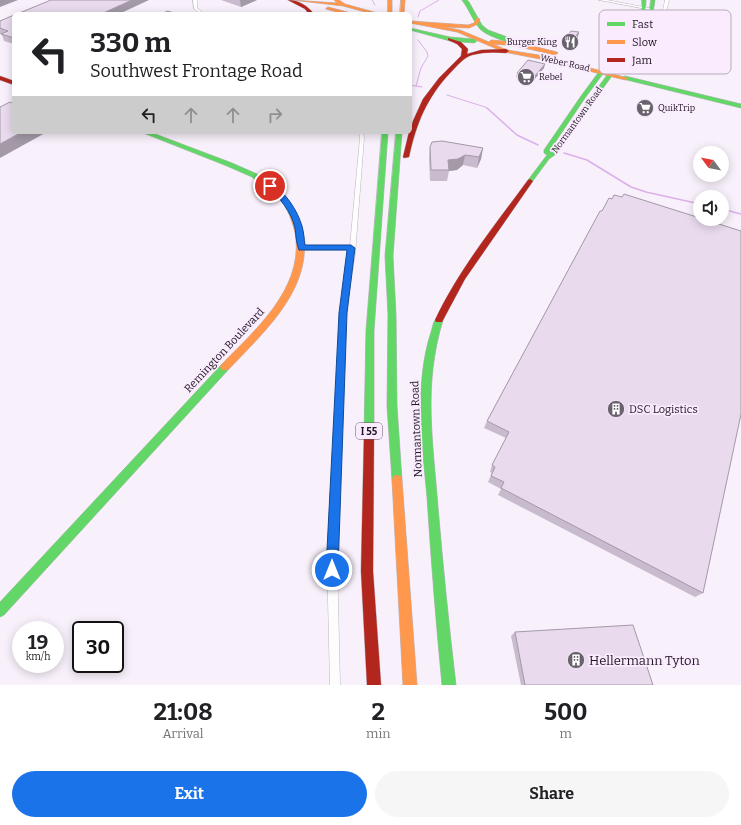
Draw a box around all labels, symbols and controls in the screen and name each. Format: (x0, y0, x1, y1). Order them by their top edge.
legend (599, 10, 731, 74)
text: Fast (632, 18, 653, 31)
text: 330 m (90, 26, 171, 59)
icon: left (24, 28, 76, 80)
restaurant icon: Burger King (560, 32, 580, 52)
text: Slow (632, 36, 657, 49)
place label: Burger King (507, 37, 557, 47)
street label: Weber Road (539, 52, 591, 74)
text: Jam (631, 54, 652, 67)
text: Southwest Frontage Road (90, 60, 303, 82)
supermarket icon: Rebel (516, 67, 536, 87)
place label: Rebel (539, 72, 563, 82)
street label: Normantown Road (550, 85, 605, 155)
supermarket icon: QuikTrip (635, 98, 655, 118)
place label: QuikTrip (658, 103, 695, 113)
icon: left (138, 104, 160, 126)
icon: ahead (180, 104, 202, 126)
icon: ahead (222, 104, 244, 126)
icon: right (264, 104, 286, 126)
north arrow (693, 146, 729, 182)
map controls (693, 146, 729, 226)
pin (253, 169, 287, 203)
icon: arrive (259, 175, 281, 197)
button: sound (693, 190, 729, 226)
street label: Remington Boulevard (182, 305, 267, 395)
street label: Normantown Road (408, 380, 425, 478)
building icon: DSC Logistics (606, 399, 626, 419)
place label: DSC Logistics (629, 403, 698, 416)
road number: I 55 (356, 423, 382, 439)
position arrow (311, 549, 353, 591)
speed limit sign: 30 (72, 621, 124, 673)
text: 19 (28, 630, 48, 654)
building icon: Hellermann Tyton (566, 650, 586, 670)
text: km/h (26, 651, 50, 663)
place label: Hellermann Tyton (589, 653, 701, 668)
text: 21:08 (153, 698, 213, 726)
text: 2 (372, 698, 385, 726)
text: 500 (544, 698, 588, 726)
text: Arrival (162, 726, 204, 741)
text: min (366, 726, 391, 741)
text: m (560, 726, 572, 741)
button: Exit (12, 771, 367, 817)
button: Share (375, 771, 729, 817)

